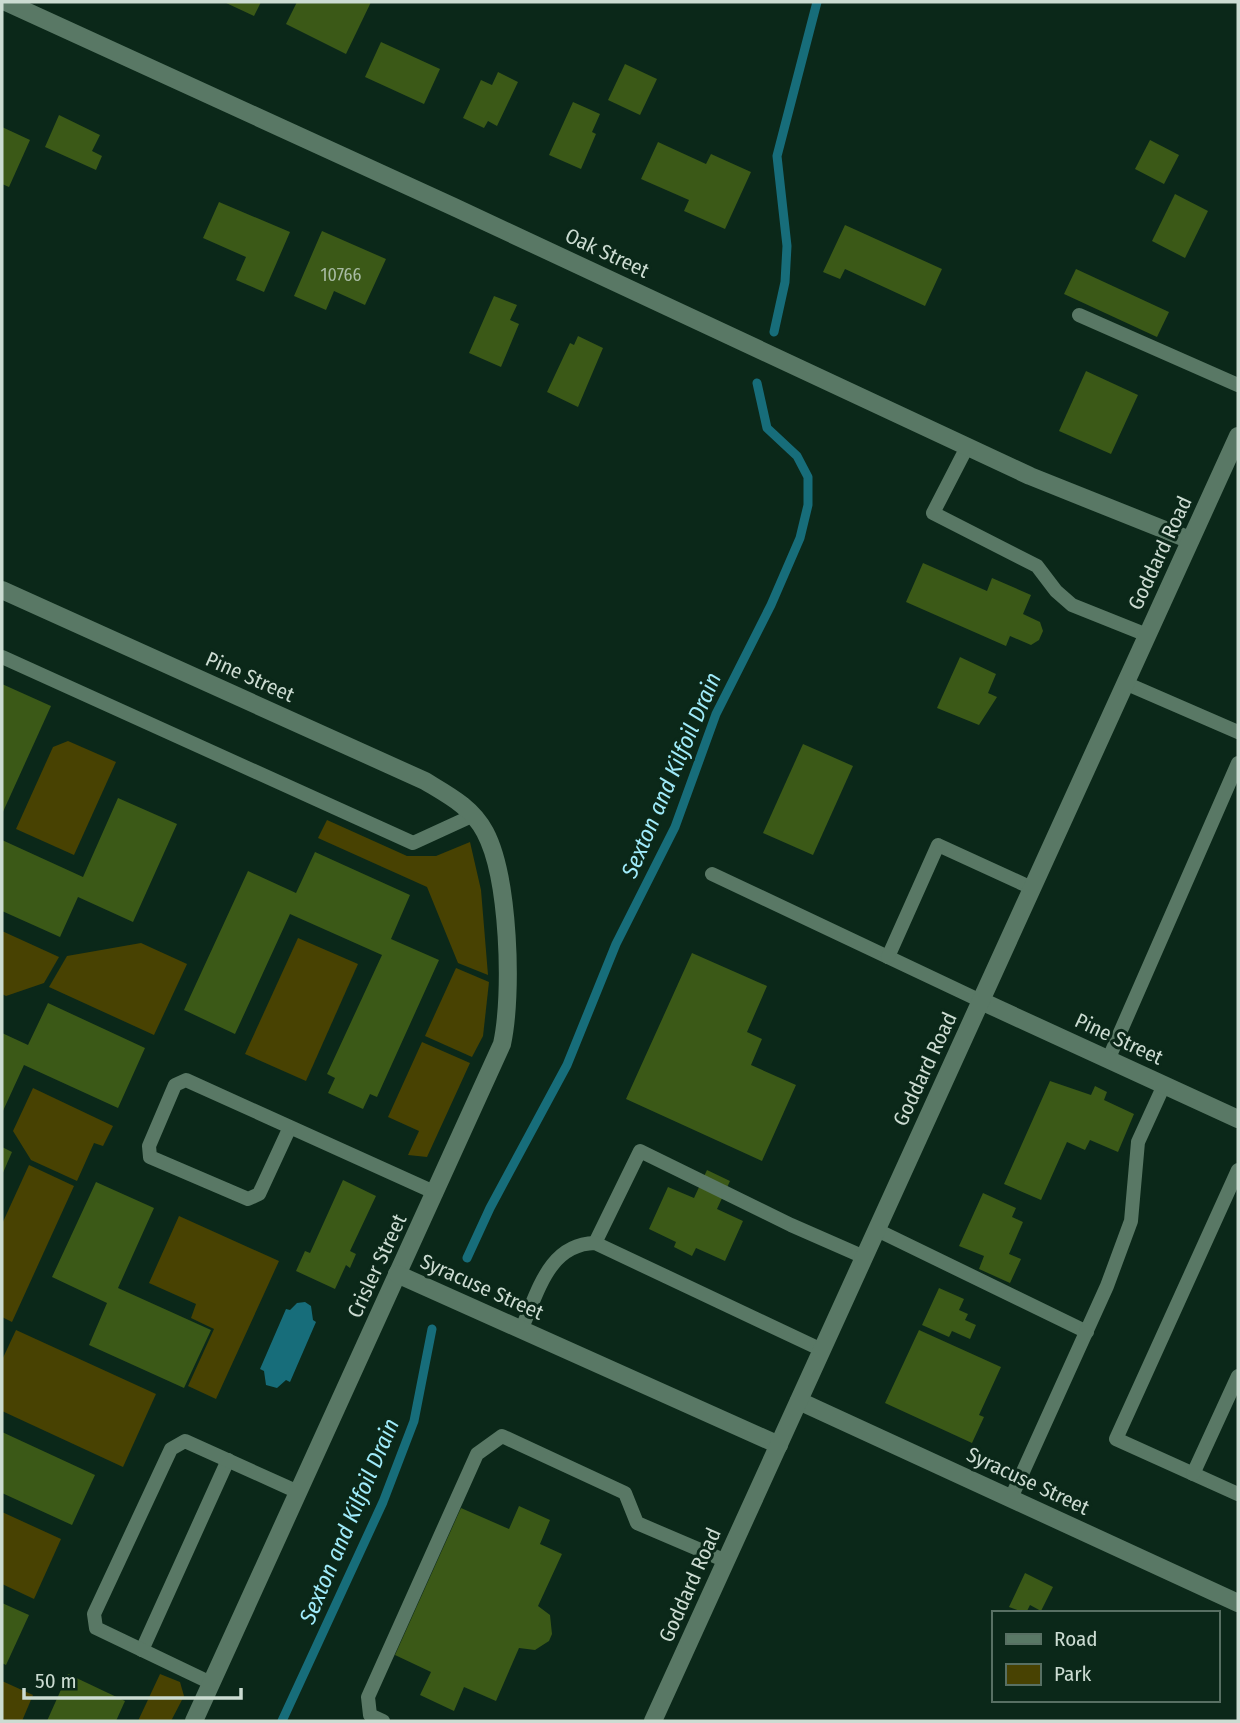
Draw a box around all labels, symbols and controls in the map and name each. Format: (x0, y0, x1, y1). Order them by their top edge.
street label: Oak Street (561, 222, 653, 284)
house number: 10766 (321, 264, 361, 286)
street label: Goddard Road (1122, 492, 1198, 614)
street label: Pine Street (202, 646, 298, 708)
water label: Sexton and Kilfoil Drain (615, 668, 727, 883)
street label: Pine Street (1071, 1007, 1167, 1071)
street label: Goddard Road (887, 1008, 963, 1130)
street label: Crisler Street (342, 1210, 412, 1322)
street label: Syracuse Street (416, 1248, 548, 1326)
water label: Sexton and Kilfoil Drain (293, 1414, 405, 1629)
street label: Syracuse Street (963, 1441, 1094, 1521)
street label: Goddard Road (653, 1524, 727, 1646)
legend (992, 1611, 1219, 1702)
text: Road (1054, 1626, 1098, 1652)
scale bar (24, 1656, 242, 1700)
text: Park (1054, 1661, 1092, 1687)
text: 50 m (35, 1668, 77, 1694)

